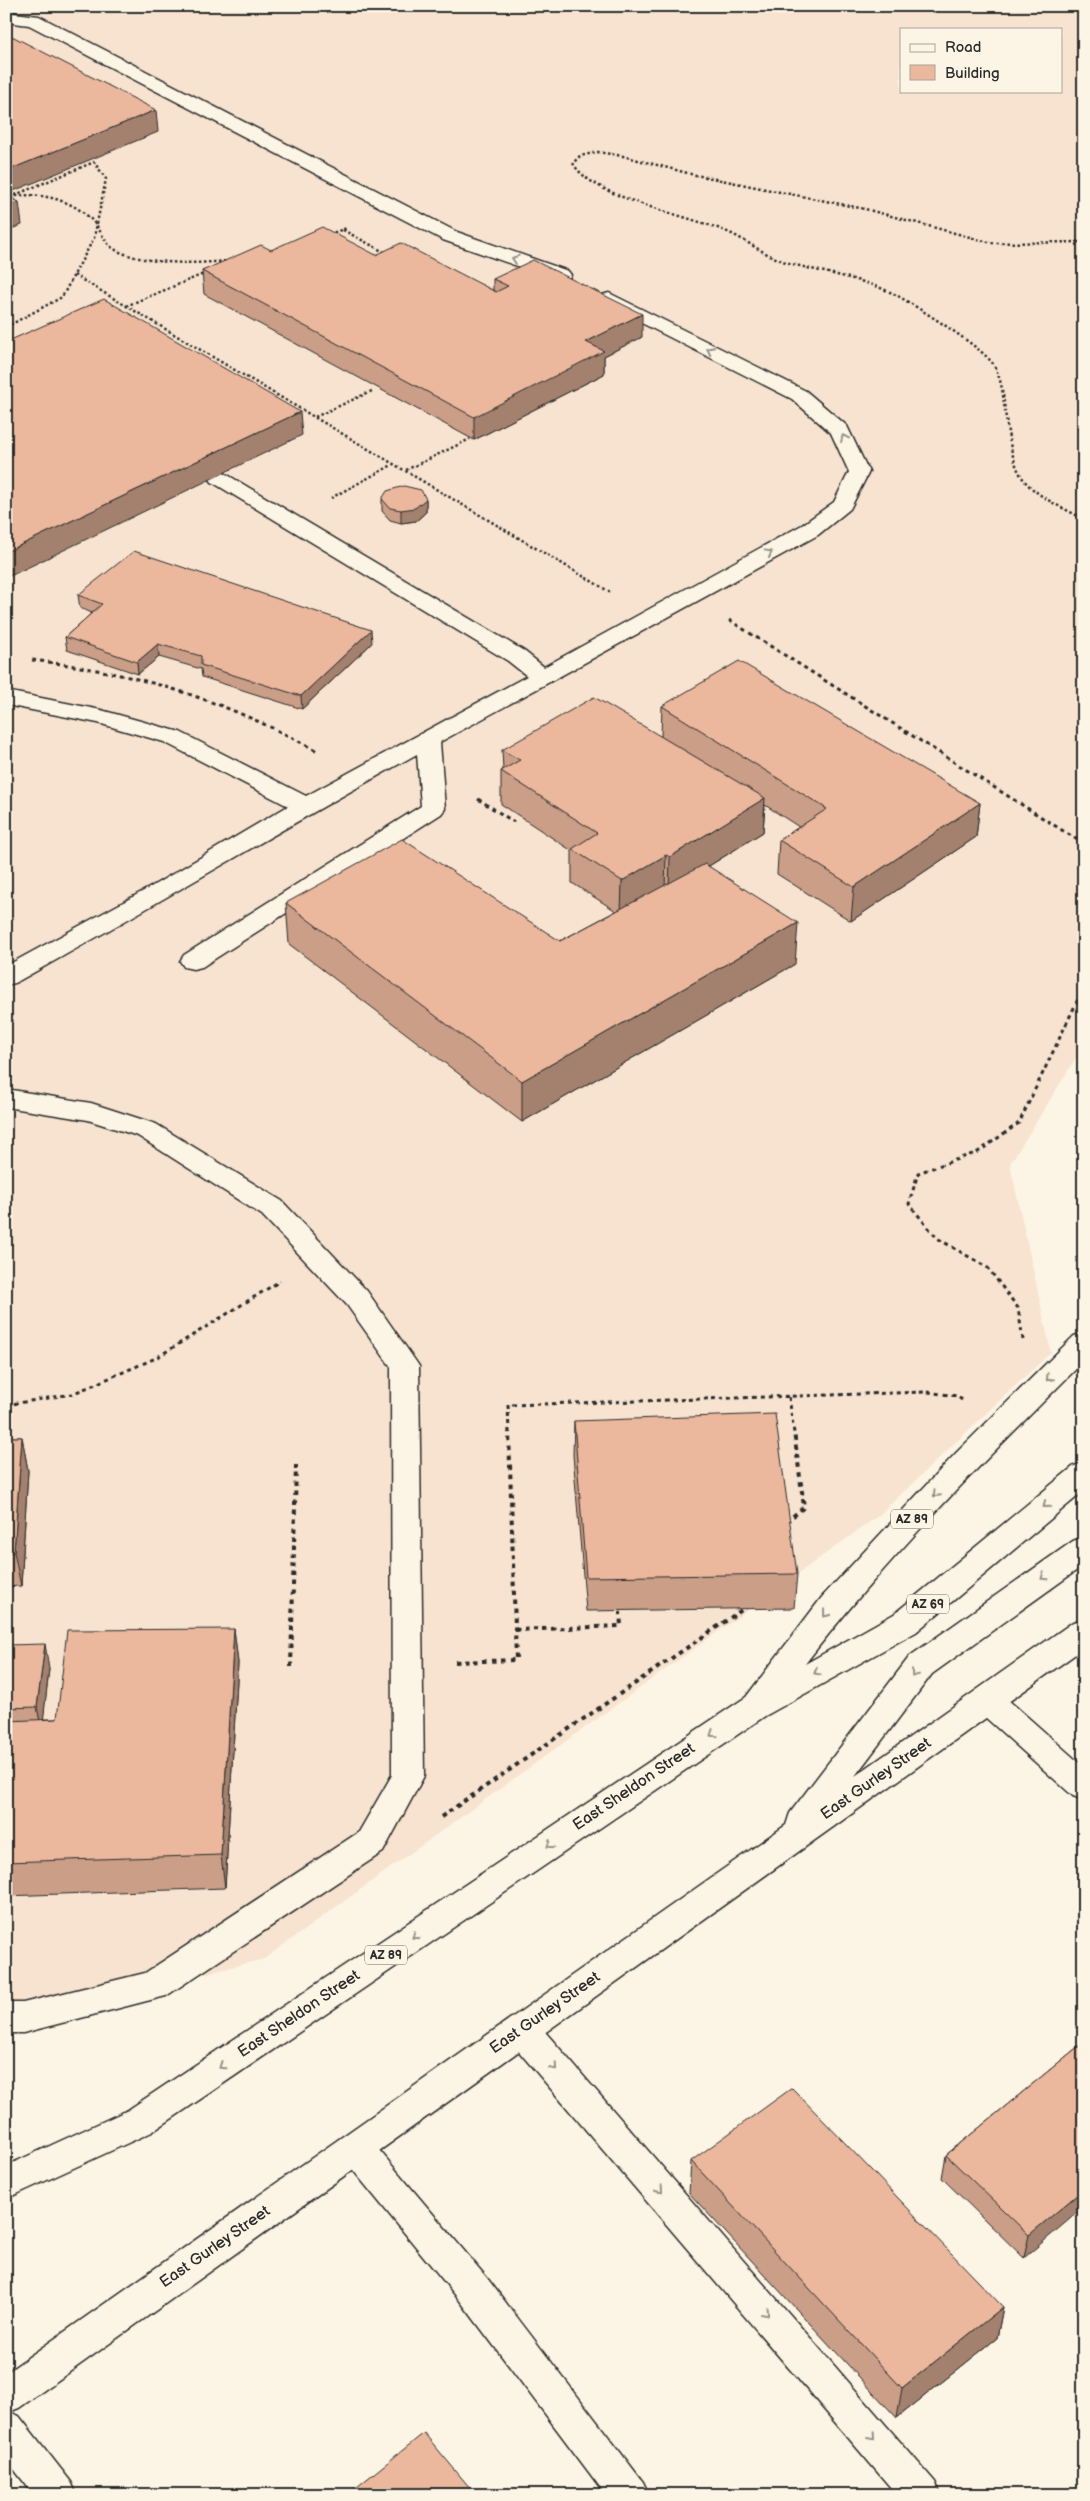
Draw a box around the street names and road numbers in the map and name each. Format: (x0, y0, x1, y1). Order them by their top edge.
road number: AZ 89 (891, 1510, 933, 1528)
road number: AZ 69 (907, 1595, 949, 1614)
street label: East Gurley Street (817, 1734, 935, 1824)
street label: East Sheldon Street (569, 1739, 699, 1835)
road number: AZ 89 (365, 1946, 407, 1964)
street label: East Sheldon Street (234, 1966, 364, 2062)
street label: East Gurley Street (486, 1968, 604, 2058)
street label: East Gurley Street (156, 2202, 274, 2292)

